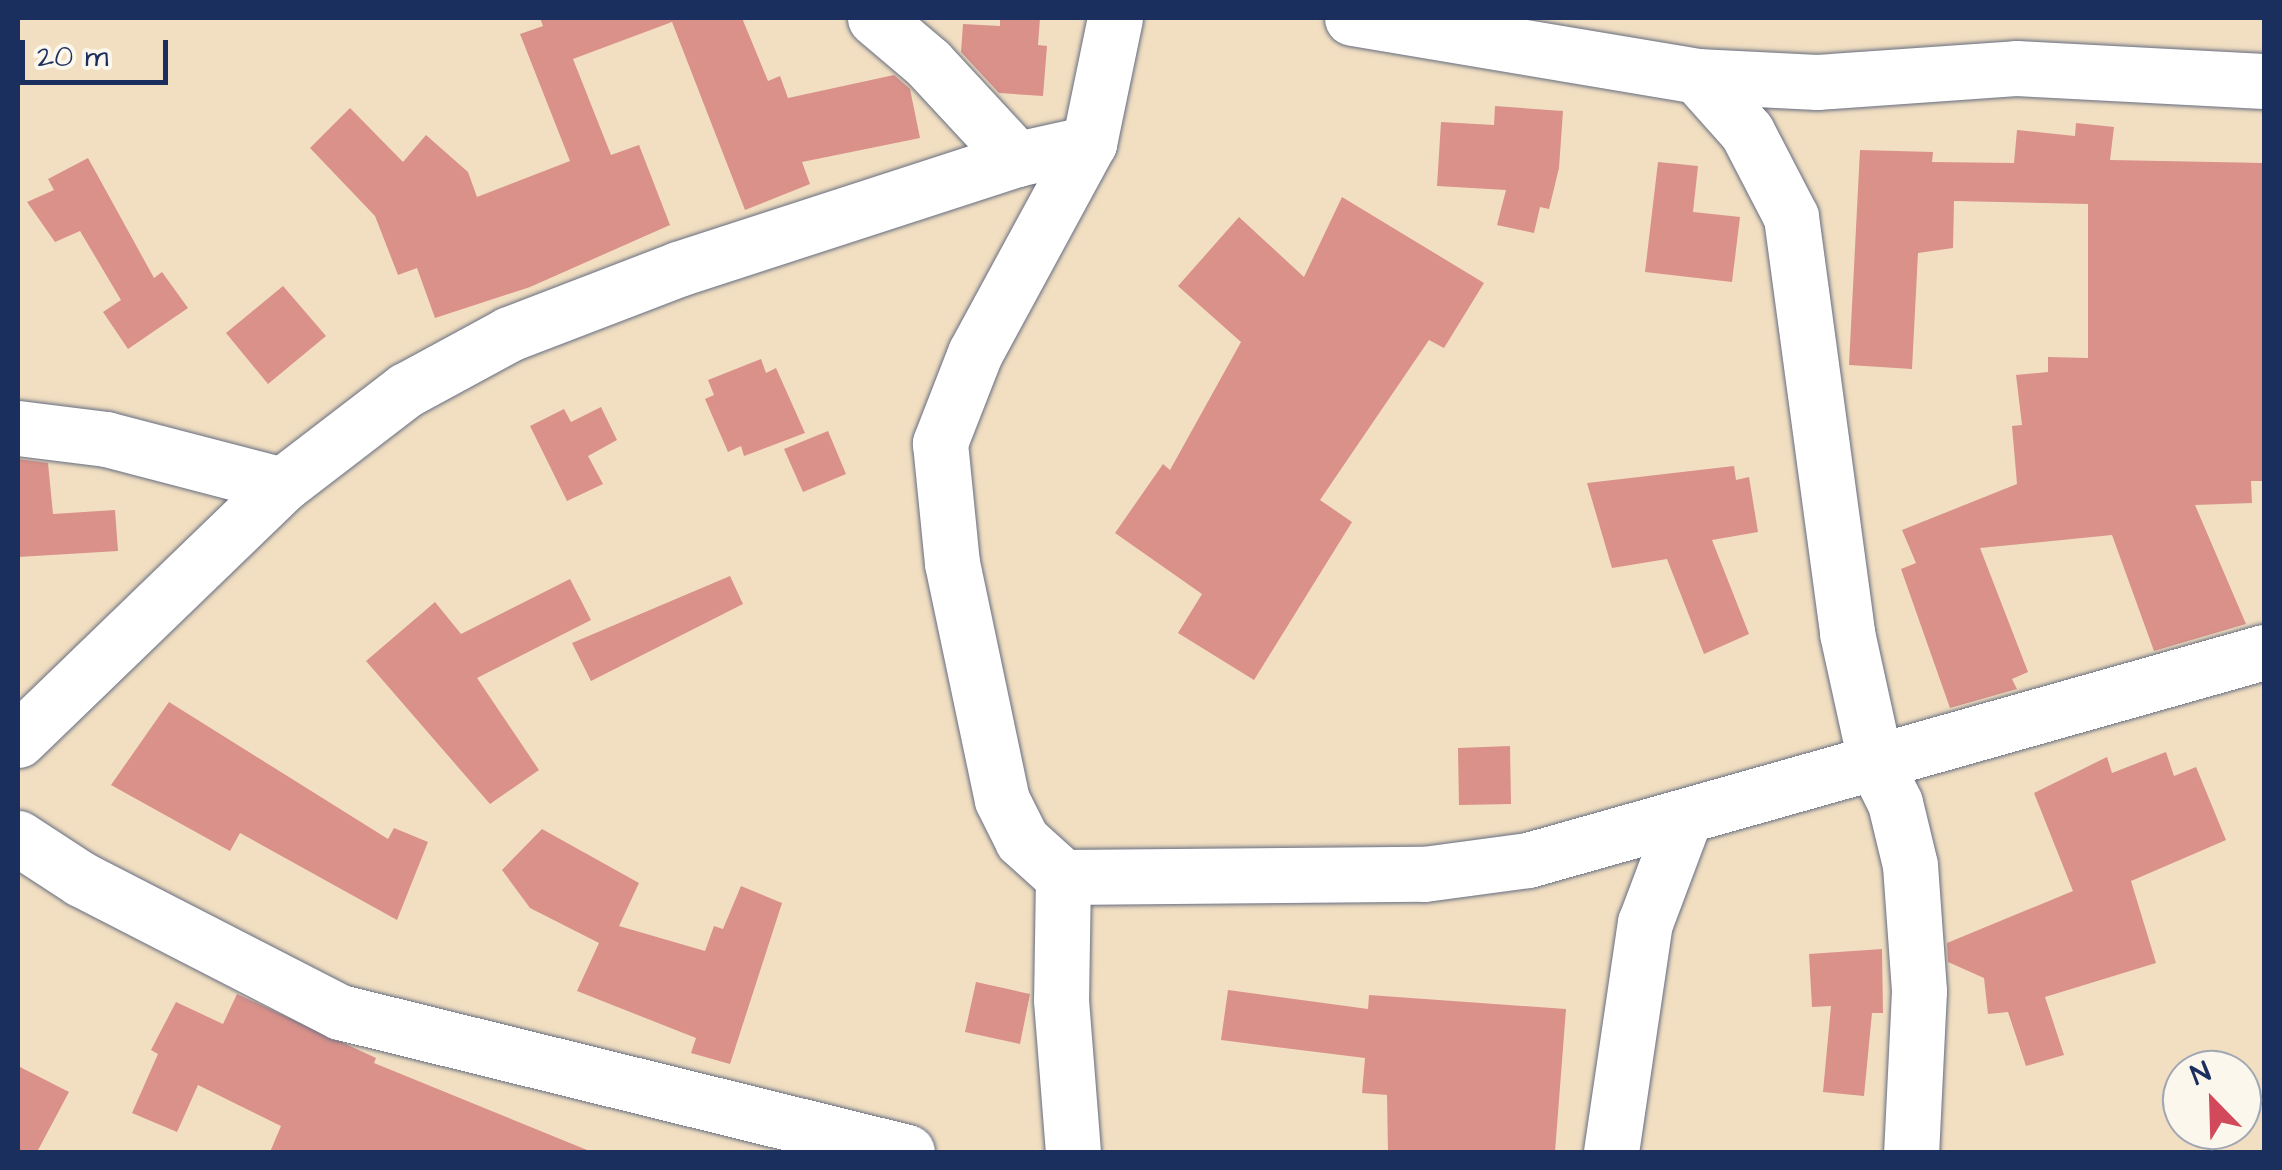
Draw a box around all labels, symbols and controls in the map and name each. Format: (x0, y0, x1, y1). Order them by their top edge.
scale bar (25, 20, 172, 82)
text: 20 m (37, 36, 108, 78)
north arrow (2162, 1050, 2262, 1150)
text: N (2185, 1052, 2217, 1095)

